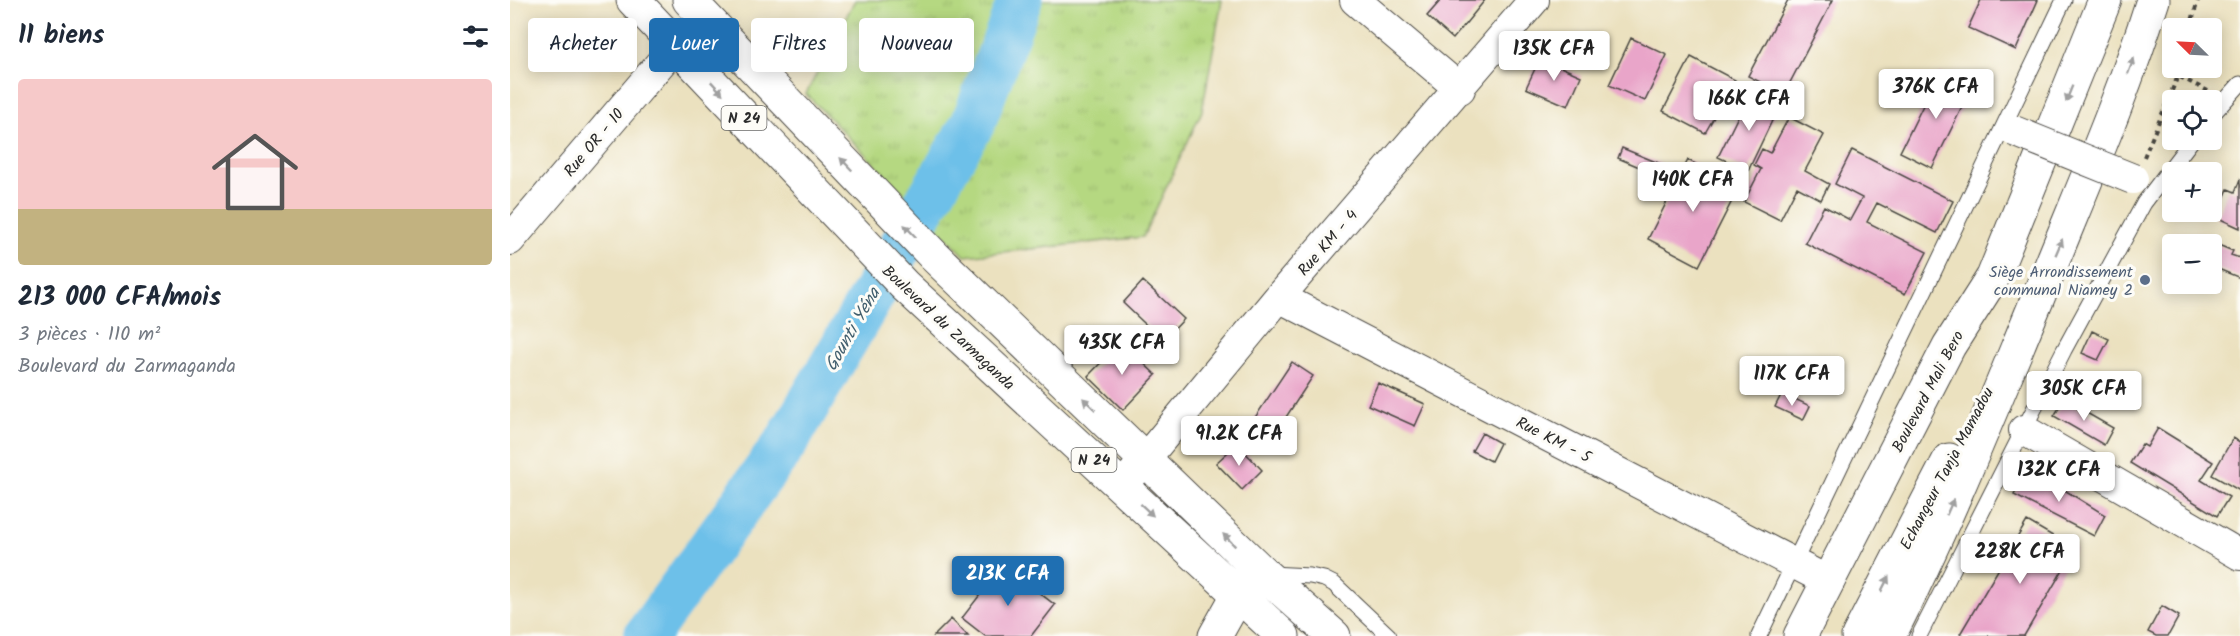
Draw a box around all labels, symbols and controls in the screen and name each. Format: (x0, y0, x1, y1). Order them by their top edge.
text: 11 biens (18, 15, 104, 57)
chip: Acheter (528, 18, 637, 72)
chip: Louer (649, 18, 739, 72)
chip: Filtres (751, 18, 847, 72)
chip: Nouveau (859, 18, 974, 72)
north arrow (2162, 18, 2222, 78)
map controls (2162, 18, 2222, 294)
icon: filters (459, 20, 492, 53)
pin: 135K CFA (1492, 31, 1616, 82)
text: 135K CFA (1513, 34, 1595, 66)
one-way arrow (2126, 56, 2136, 74)
pin: 376K CFA (1874, 69, 1998, 120)
text: 376K CFA (1893, 72, 1979, 104)
one-way arrow (709, 81, 723, 95)
pin: 166K CFA (1687, 81, 1811, 132)
text: 166K CFA (1707, 84, 1791, 116)
one-way arrow (2064, 85, 2074, 103)
button: locate (2162, 90, 2222, 150)
street label: Rue OR - 10 (558, 103, 630, 183)
road number: N 24 (722, 106, 766, 130)
icon: home (201, 118, 309, 226)
one-way arrow (839, 158, 853, 172)
pin: 140K CFA (1631, 162, 1755, 213)
button: + (2162, 162, 2222, 222)
text: 140K CFA (1652, 165, 1734, 197)
street label: Rue KM - 4 (1292, 204, 1364, 282)
one-way arrow (904, 224, 917, 239)
button: − (2162, 234, 2222, 294)
one-way arrow (2054, 237, 2064, 255)
street label: Boulevard du Zarmaganda (876, 259, 1020, 397)
place label: Siège Arrondissement communal Niamey 2 (1989, 260, 2134, 303)
marker: Siège Arrondissement communal Niamey 2 (2138, 273, 2152, 287)
text: 213 000 CFA/mois (18, 277, 221, 319)
water label: Gounti Yéna (818, 281, 890, 377)
text: 3 pièces · 110 m² (18, 319, 160, 351)
pin: 435K CFA (1060, 325, 1184, 376)
street label: Boulevard Mali Bero (1886, 326, 1971, 457)
text: 435K CFA (1078, 328, 1166, 360)
text: Boulevard du Zarmaganda (18, 351, 236, 383)
pin: 117K CFA (1730, 356, 1854, 407)
text: 117K CFA (1753, 359, 1831, 391)
pin: 305K CFA (2022, 371, 2146, 422)
text: 305K CFA (2041, 374, 2127, 406)
street label: Echangeur Tanja Mamadou (1894, 383, 2001, 555)
one-way arrow (1082, 397, 1097, 411)
street label: Rue KM - 5 (1511, 411, 1597, 471)
pin: 91.2K CFA (1170, 416, 1308, 467)
text: 91.2K CFA (1195, 419, 1283, 451)
road number: N 24 (1072, 448, 1116, 472)
pin: 132K CFA (1997, 452, 2121, 503)
text: 132K CFA (2017, 455, 2101, 487)
one-way arrow (1946, 499, 1955, 516)
one-way arrow (1140, 503, 1155, 517)
one-way arrow (1222, 533, 1237, 547)
pin: 228K CFA (1958, 534, 2082, 585)
text: 228K CFA (1975, 537, 2065, 569)
pin: 213K CFA (946, 556, 1070, 607)
text: 213K CFA (966, 559, 1050, 591)
one-way arrow (1880, 575, 1890, 592)

